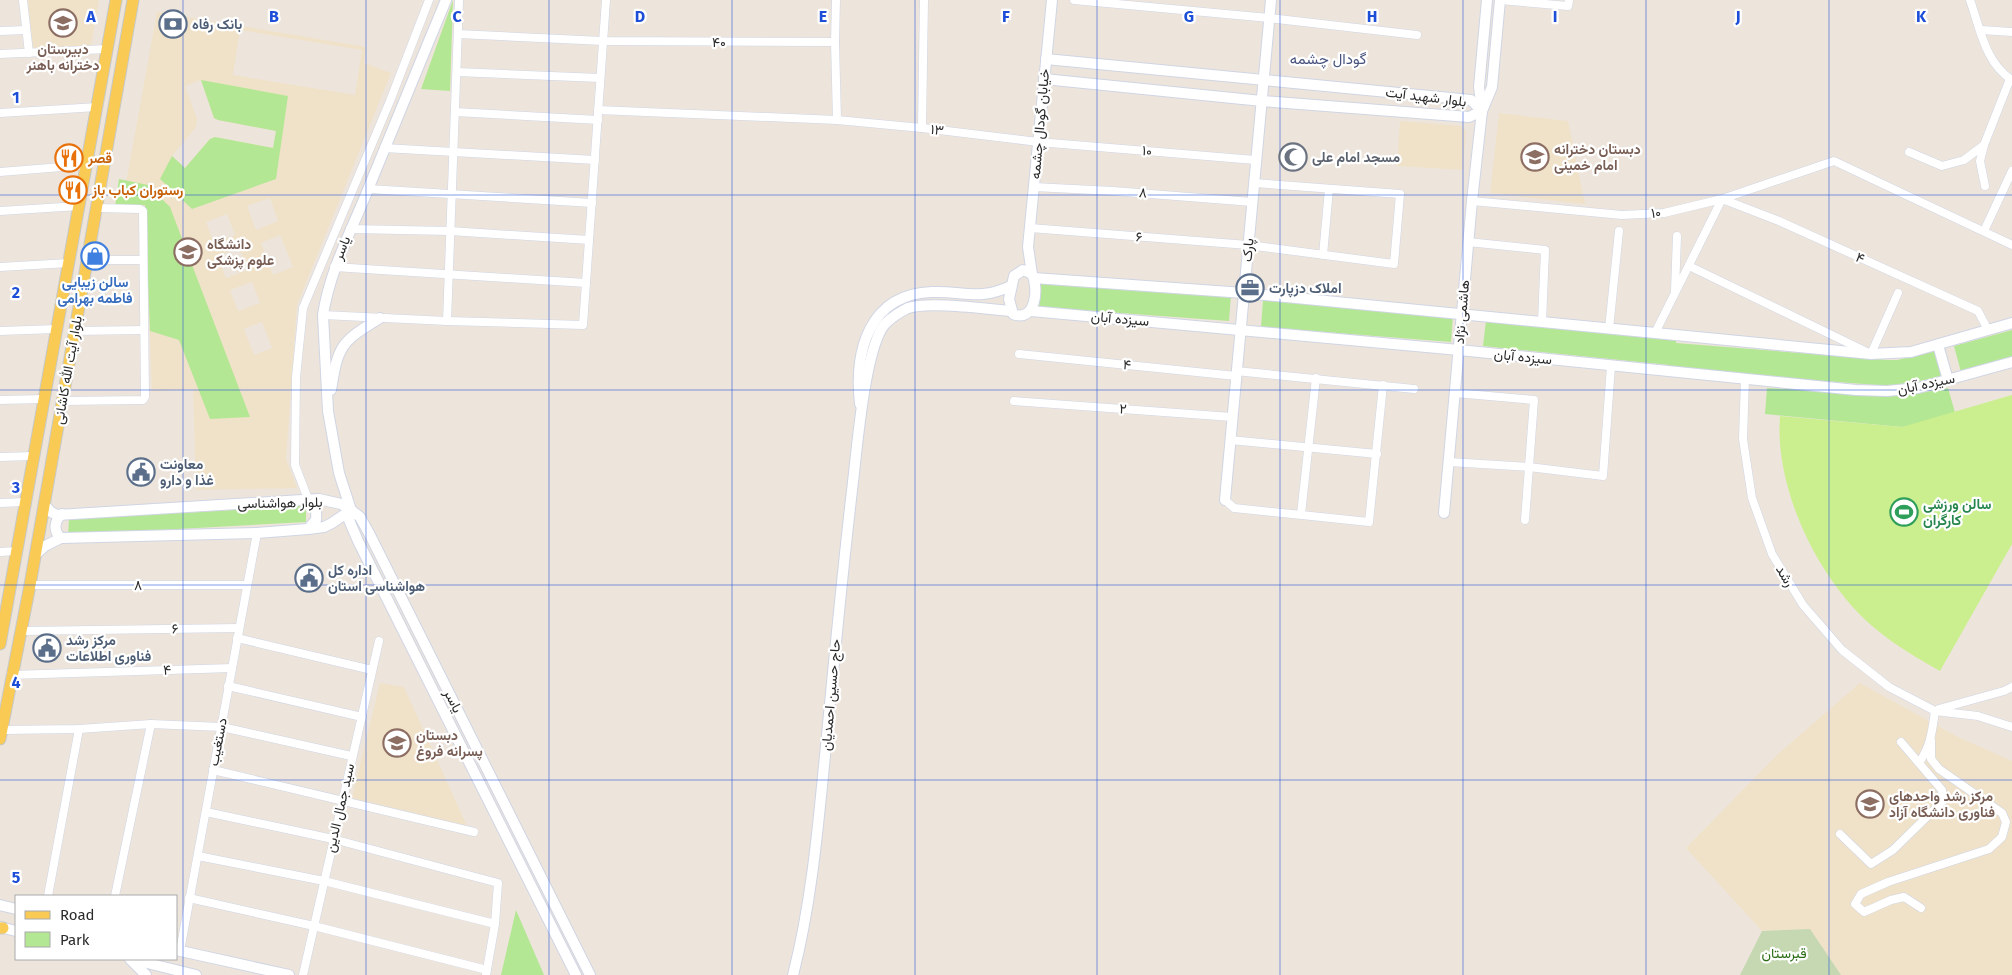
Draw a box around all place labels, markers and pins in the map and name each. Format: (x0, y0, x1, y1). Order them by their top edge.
school or university icon: دبیرستان دخترانه باهنر (48, 8, 78, 38)
bank icon: بانک رفاه (158, 9, 188, 39)
place label: بانک رفاه (192, 16, 242, 33)
place label: دبیرستان دخترانه باهنر (26, 41, 99, 74)
place label: دبستان دخترانه امام خمینی (1554, 141, 1641, 174)
mosque icon: مسجد امام علی (1278, 142, 1308, 172)
school or university icon: دبستان دخترانه امام خمینی (1520, 142, 1550, 172)
restaurant icon: قصر (54, 143, 84, 173)
place label: مسجد امام علی (1312, 149, 1400, 166)
place label: قصر (87, 150, 112, 167)
restaurant icon: رستوران کباب باز (58, 175, 88, 205)
place label: رستوران کباب باز (91, 182, 183, 199)
place label: دانشگاه علوم پزشکی (207, 236, 274, 270)
school or university icon: دانشگاه علوم پزشکی (173, 237, 203, 267)
shop icon: سالن زیبایی فاطمه بهرامی (80, 241, 110, 271)
office icon: املاک دزپارت (1235, 273, 1265, 303)
place label: سالن زیبایی فاطمه بهرامی (58, 274, 133, 307)
place label: املاک دزپارت (1269, 280, 1342, 298)
place label: معاونت غذا و دارو (160, 456, 214, 489)
public building icon: معاونت غذا و دارو (126, 457, 156, 487)
place label: سالن ورزشی کارگران (1923, 496, 1992, 529)
sports icon: سالن ورزشی کارگران (1889, 497, 1919, 527)
place label: اداره کل هواشناسی استان (328, 562, 425, 595)
public building icon: اداره کل هواشناسی استان (294, 563, 324, 593)
place label: مرکز رشد فناوری اطلاعات (66, 632, 151, 665)
public building icon: مرکز رشد فناوری اطلاعات (32, 633, 62, 663)
place label: دبستان پسرانه فروغ (416, 727, 483, 761)
school or university icon: دبستان پسرانه فروغ (382, 728, 412, 758)
place label: مرکز رشد واحدهای فناوری دانشگاه آزاد (1889, 788, 1995, 821)
school or university icon: مرکز رشد واحدهای فناوری دانشگاه آزاد (1855, 789, 1885, 819)

